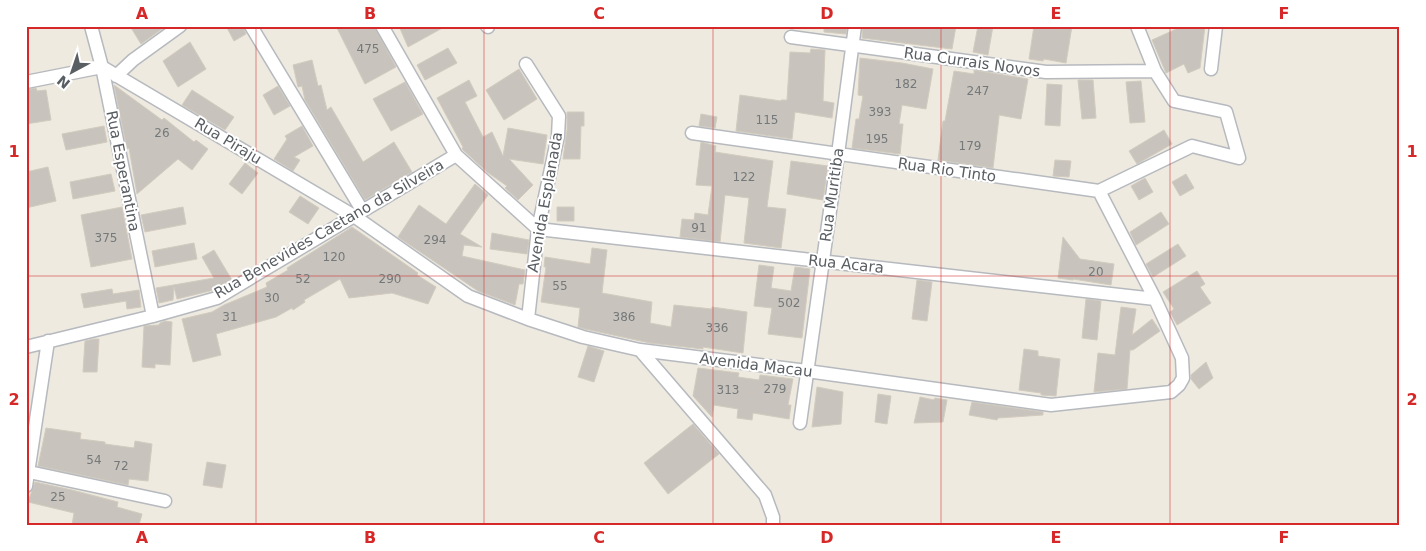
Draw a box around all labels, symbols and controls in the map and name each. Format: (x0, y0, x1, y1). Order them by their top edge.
text: A (136, 4, 149, 23)
text: B (364, 4, 376, 23)
text: C (593, 4, 605, 23)
text: D (820, 4, 834, 23)
text: E (1051, 4, 1061, 23)
text: F (1279, 4, 1289, 23)
house number: 475 (357, 42, 379, 56)
street label: Rua Currais Novos (903, 44, 1042, 81)
north arrow (48, 48, 98, 98)
text: N (54, 72, 73, 92)
house number: 182 (895, 77, 917, 91)
house number: 247 (967, 84, 989, 98)
house number: 393 (869, 105, 891, 119)
street label: Rua Esperantina (102, 109, 144, 233)
house number: 115 (756, 113, 778, 127)
street label: Rua Piraju (191, 114, 265, 168)
house number: 26 (154, 126, 170, 140)
street label: Avenida Esplanada (524, 130, 566, 274)
house number: 195 (866, 132, 888, 146)
house number: 179 (959, 139, 981, 153)
text: 1 (8, 142, 20, 161)
text: 1 (1406, 142, 1418, 161)
street label: Rua Muritiba (816, 147, 848, 243)
street label: Rua Rio Tinto (897, 154, 997, 186)
street label: Rua Benevides Caetano da Silveira (211, 156, 447, 302)
house number: 122 (733, 170, 755, 184)
house number: 91 (691, 221, 707, 235)
house number: 375 (95, 231, 117, 245)
house number: 294 (424, 233, 446, 247)
house number: 120 (323, 250, 345, 264)
street label: Rua Acara (807, 251, 885, 277)
house number: 20 (1088, 265, 1104, 279)
house number: 52 (295, 272, 311, 286)
house number: 290 (379, 272, 401, 286)
house number: 55 (552, 279, 568, 293)
house number: 30 (264, 291, 280, 305)
house number: 502 (778, 296, 800, 310)
house number: 31 (222, 310, 238, 324)
house number: 386 (613, 310, 635, 324)
house number: 336 (706, 321, 728, 335)
street label: Avenida Macau (698, 349, 814, 381)
house number: 279 (764, 382, 786, 396)
house number: 313 (717, 383, 739, 397)
text: 2 (8, 390, 20, 409)
text: 2 (1406, 390, 1418, 409)
house number: 54 (86, 453, 102, 467)
house number: 72 (113, 459, 129, 473)
house number: 25 (50, 490, 66, 504)
text: A (136, 528, 149, 547)
text: B (364, 528, 376, 547)
text: C (593, 528, 605, 547)
text: D (820, 528, 834, 547)
text: E (1051, 528, 1061, 547)
text: F (1279, 528, 1289, 547)

